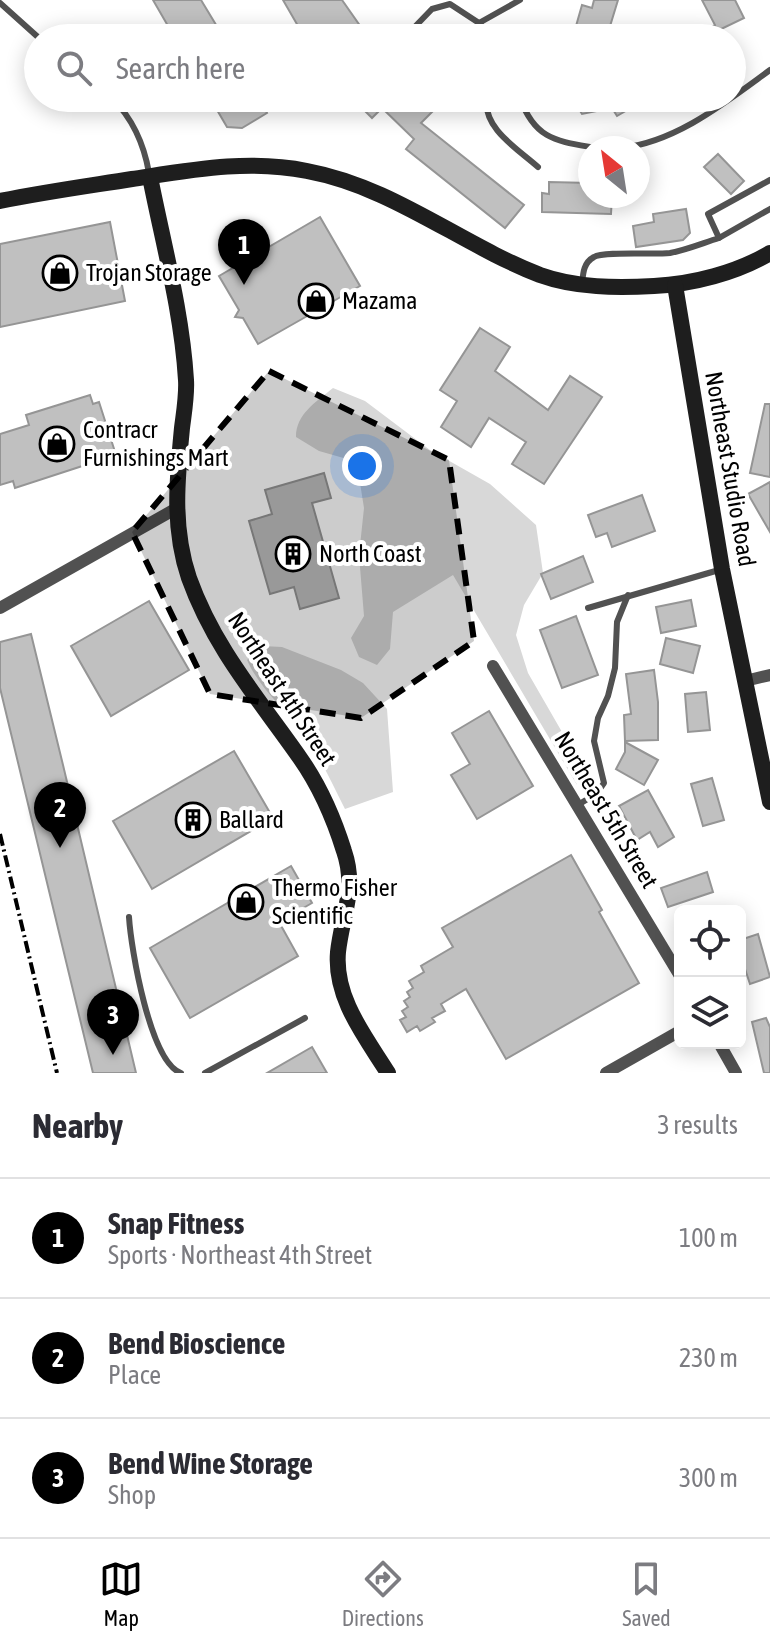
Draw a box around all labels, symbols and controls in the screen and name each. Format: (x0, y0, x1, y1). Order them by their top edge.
search box (24, 24, 746, 112)
icon: search (52, 46, 96, 90)
text: Search here (116, 51, 245, 85)
north arrow (578, 136, 650, 208)
pin: 1 (218, 219, 270, 285)
shop icon: Trojan Storage (41, 254, 79, 292)
place label: Trojan Storage (86, 259, 212, 286)
shop icon: Mazama (297, 282, 335, 320)
place label: Mazama (342, 287, 417, 314)
street label: Northeast Studio Road (700, 369, 761, 568)
place label: Contracr Furnishings Mart (83, 416, 229, 471)
shop icon: Contracr Furnishings Mart (38, 425, 76, 463)
your location (342, 446, 382, 486)
building icon: North Coast (274, 535, 312, 573)
place label: North Coast (319, 540, 422, 567)
street label: Northeast 4th Street (223, 607, 342, 771)
street label: Northeast 5th Street (549, 727, 664, 893)
pin: 2 (34, 782, 86, 848)
building icon: Ballard (174, 801, 212, 839)
place label: Ballard (219, 806, 284, 833)
place label: Thermo Fisher Scientific (272, 874, 398, 929)
shop icon: Thermo Fisher Scientific (227, 883, 265, 921)
map controls (674, 905, 746, 1049)
button: locate (674, 905, 746, 977)
button: layers (674, 977, 746, 1049)
pin: 3 (87, 989, 139, 1055)
text: Nearby (32, 1106, 123, 1145)
text: 3 results (657, 1110, 738, 1140)
text: Snap Fitness (108, 1206, 244, 1240)
text: 1 (52, 1223, 64, 1253)
text: 100 m (679, 1223, 738, 1253)
text: Sports · Northeast 4th Street (108, 1240, 372, 1270)
text: Bend Bioscience (108, 1326, 285, 1360)
text: 2 (52, 1343, 64, 1373)
text: 230 m (679, 1343, 738, 1373)
text: Place (108, 1360, 161, 1390)
text: Bend Wine Storage (108, 1446, 313, 1480)
text: 3 (52, 1463, 64, 1493)
text: 300 m (679, 1463, 738, 1493)
text: Shop (108, 1480, 156, 1510)
tab: Map (99, 1557, 143, 1631)
tab: Directions (342, 1557, 424, 1631)
tab: Saved (622, 1557, 671, 1631)

